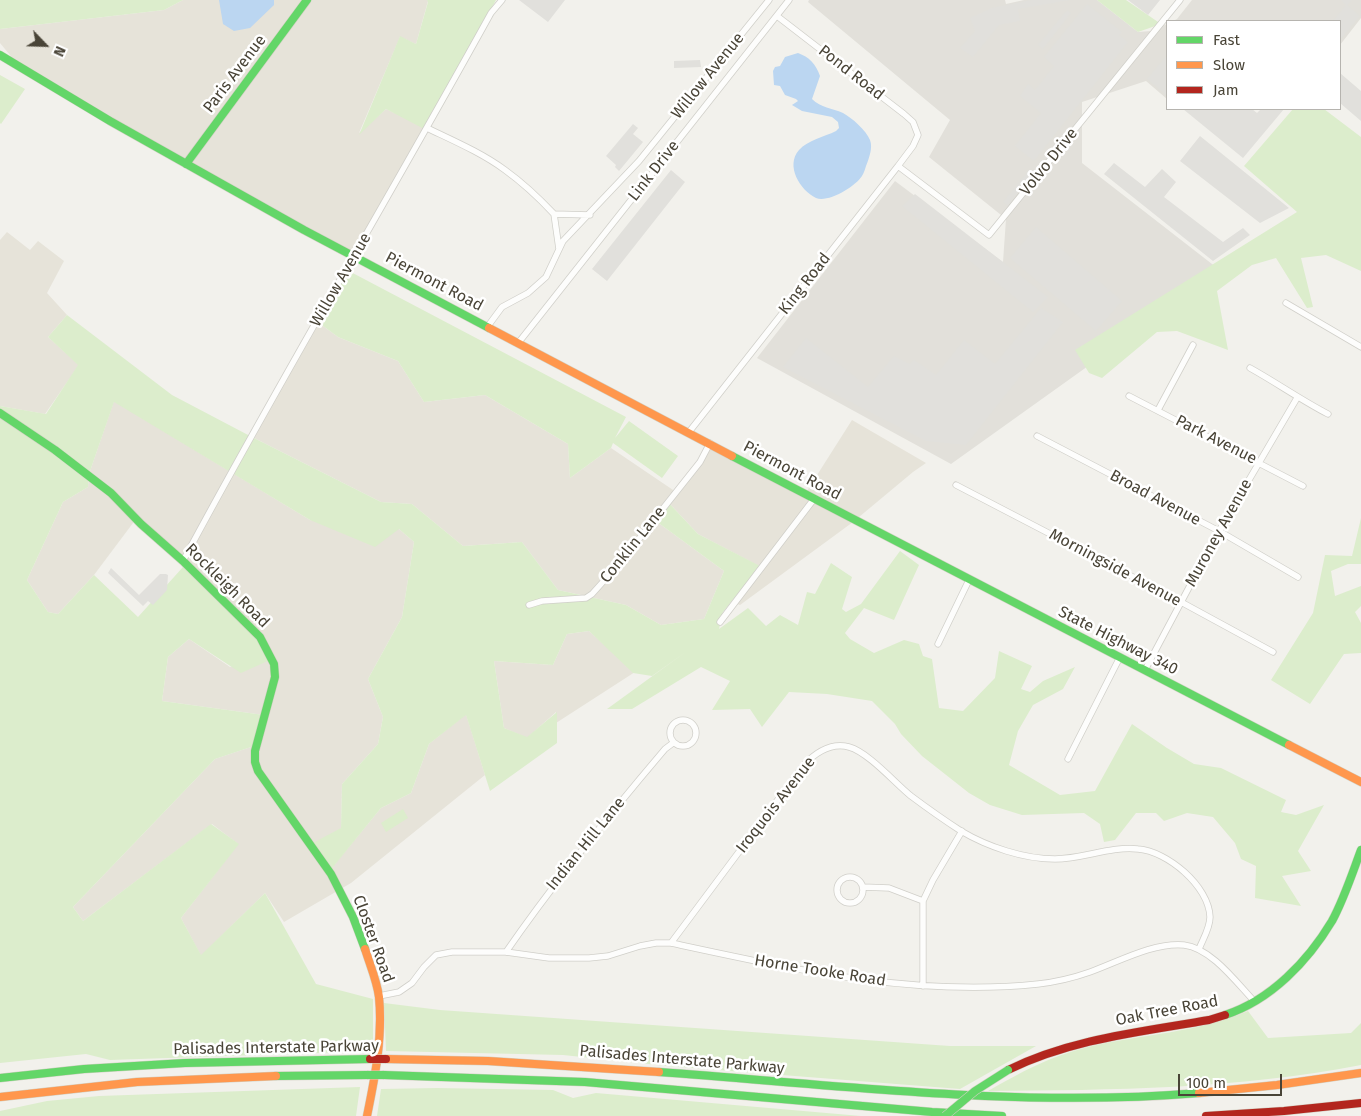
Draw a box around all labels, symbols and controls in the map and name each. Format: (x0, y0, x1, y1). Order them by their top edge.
north arrow (20, 20, 70, 70)
legend (1166, 20, 1341, 110)
street label: Willow Avenue (667, 29, 749, 123)
street label: Paris Avenue (199, 31, 271, 117)
text: Fast (1213, 31, 1240, 49)
street label: Pond Road (814, 41, 888, 105)
text: N (50, 44, 69, 59)
text: Slow (1213, 56, 1245, 74)
text: Jam (1213, 81, 1239, 99)
street label: Volvo Drive (1016, 124, 1082, 200)
street label: Link Drive (624, 137, 684, 205)
street label: Willow Avenue (306, 230, 376, 330)
street label: Piermont Road (382, 248, 486, 316)
street label: King Road (775, 249, 835, 319)
street label: Park Avenue (1172, 411, 1260, 469)
street label: Piermont Road (740, 437, 844, 505)
street label: Broad Avenue (1106, 466, 1204, 530)
street label: Muroney Avenue (1182, 476, 1256, 590)
street label: Conklin Lane (596, 503, 670, 587)
street label: Morningside Avenue (1046, 525, 1184, 611)
street label: Rockleigh Road (181, 540, 273, 632)
street label: State Highway 340 (1055, 603, 1181, 679)
street label: Iroquois Avenue (732, 753, 820, 857)
street label: Indian Hill Lane (543, 794, 629, 894)
street label: Closter Road (348, 893, 398, 985)
street label: Horne Tooke Road (753, 951, 887, 991)
street label: Oak Tree Road (1114, 992, 1220, 1030)
street label: Palisades Interstate Parkway (173, 1037, 379, 1059)
street label: Palisades Interstate Parkway (579, 1041, 785, 1079)
scale bar (1181, 1064, 1285, 1096)
text: 100 m (1186, 1074, 1226, 1092)

